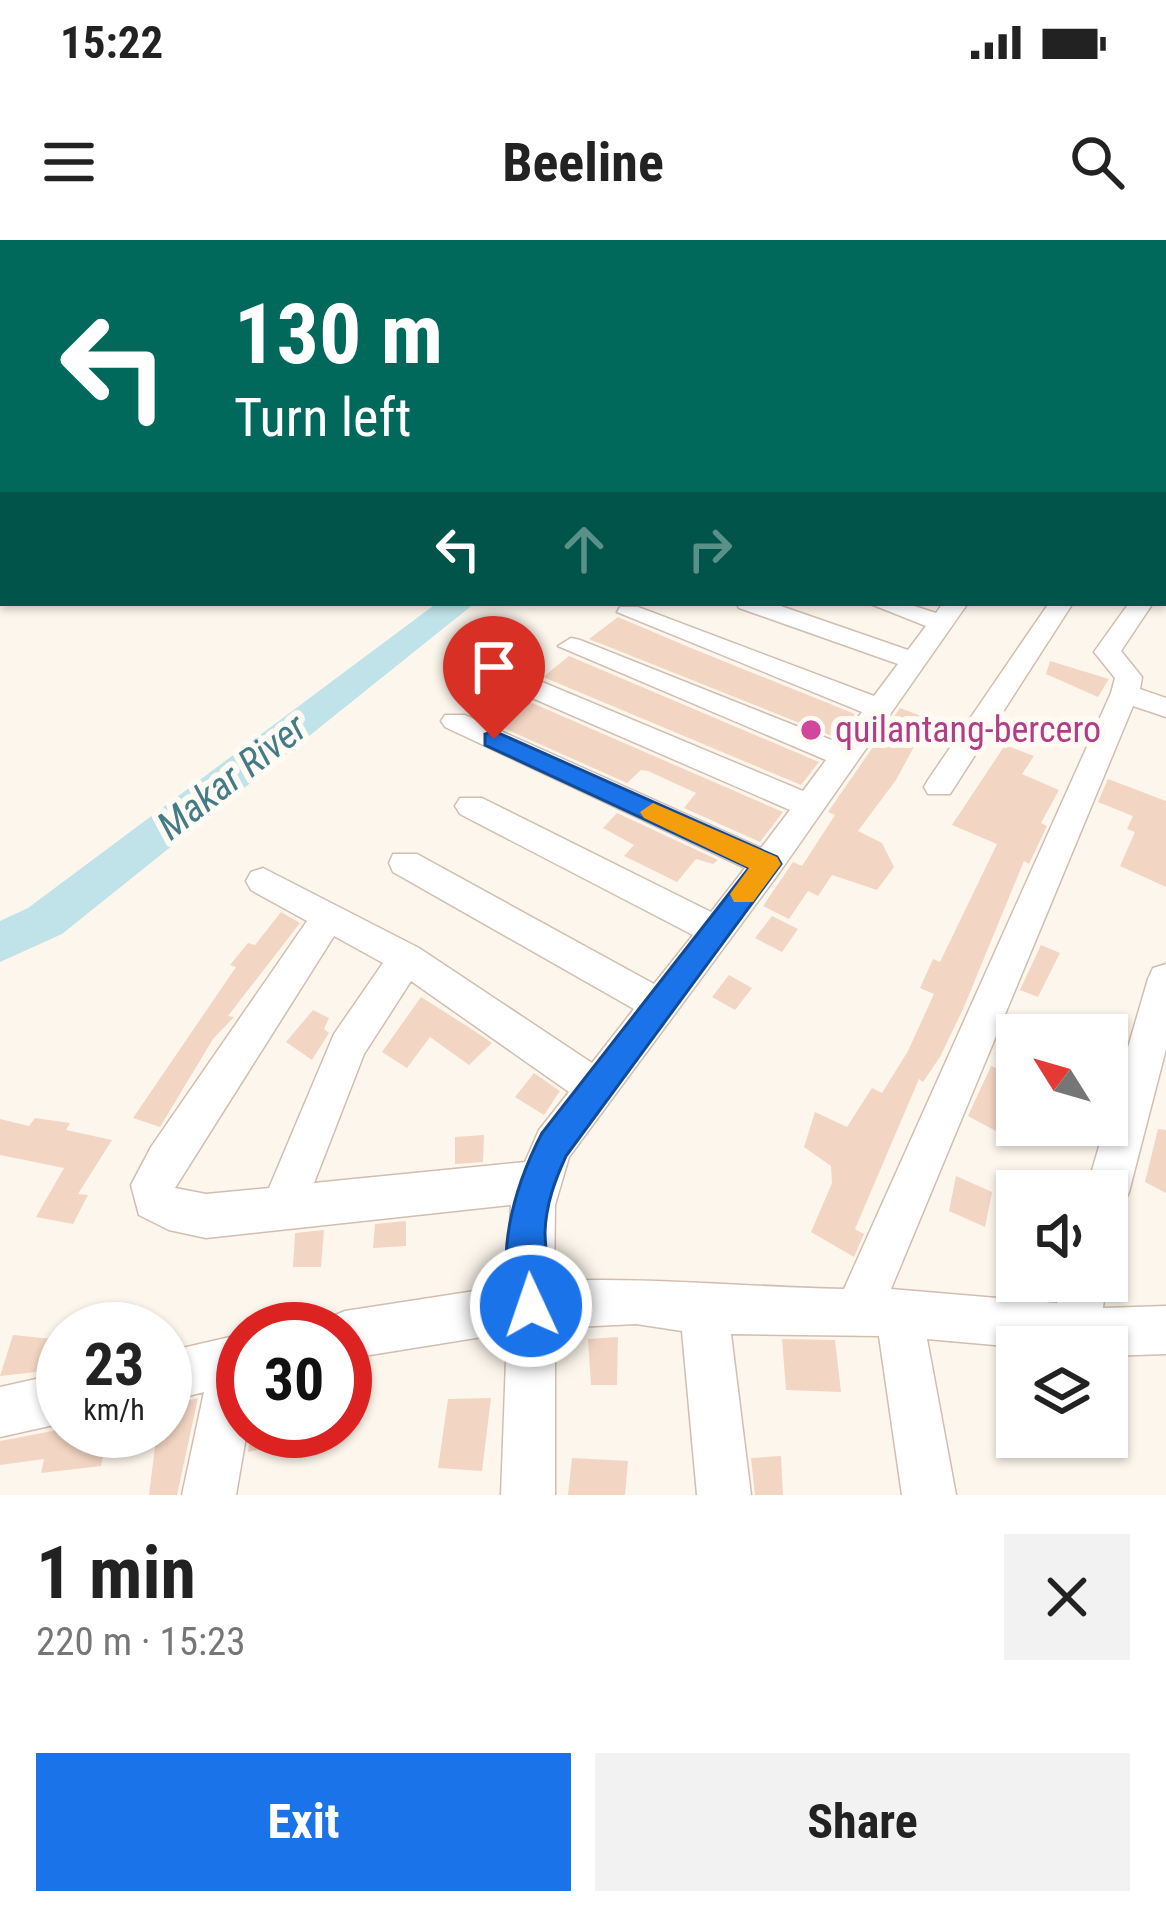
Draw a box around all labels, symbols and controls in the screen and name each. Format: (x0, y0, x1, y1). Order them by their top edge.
text: 15:22 (60, 16, 163, 69)
icon: menu (36, 129, 102, 195)
icon: search (1064, 129, 1130, 195)
text: Beeline (502, 131, 664, 194)
text: 130 m (234, 285, 443, 384)
icon: left (36, 288, 192, 444)
text: Turn left (234, 386, 411, 449)
icon: left (425, 516, 491, 582)
icon: ahead (551, 516, 617, 582)
icon: right (677, 516, 743, 582)
pin (443, 616, 545, 739)
icon: arrive (461, 634, 527, 700)
water label: Makar River (148, 704, 317, 849)
place label: quilantang-bercero (835, 709, 1101, 751)
marker: quilantang-bercero (798, 717, 824, 743)
north arrow (996, 1014, 1128, 1146)
map controls (996, 1014, 1128, 1458)
button: sound (996, 1170, 1128, 1302)
position arrow (468, 1243, 594, 1369)
speed limit sign: 30 (216, 1302, 372, 1458)
button: layers (996, 1326, 1128, 1458)
text: 23 (84, 1329, 144, 1400)
text: km/h (83, 1392, 145, 1427)
text: 1 min (36, 1531, 196, 1616)
button: close (1004, 1534, 1130, 1660)
text: 220 m · 15:23 (36, 1619, 246, 1665)
button: Exit (36, 1753, 571, 1891)
button: Share (595, 1753, 1130, 1891)

